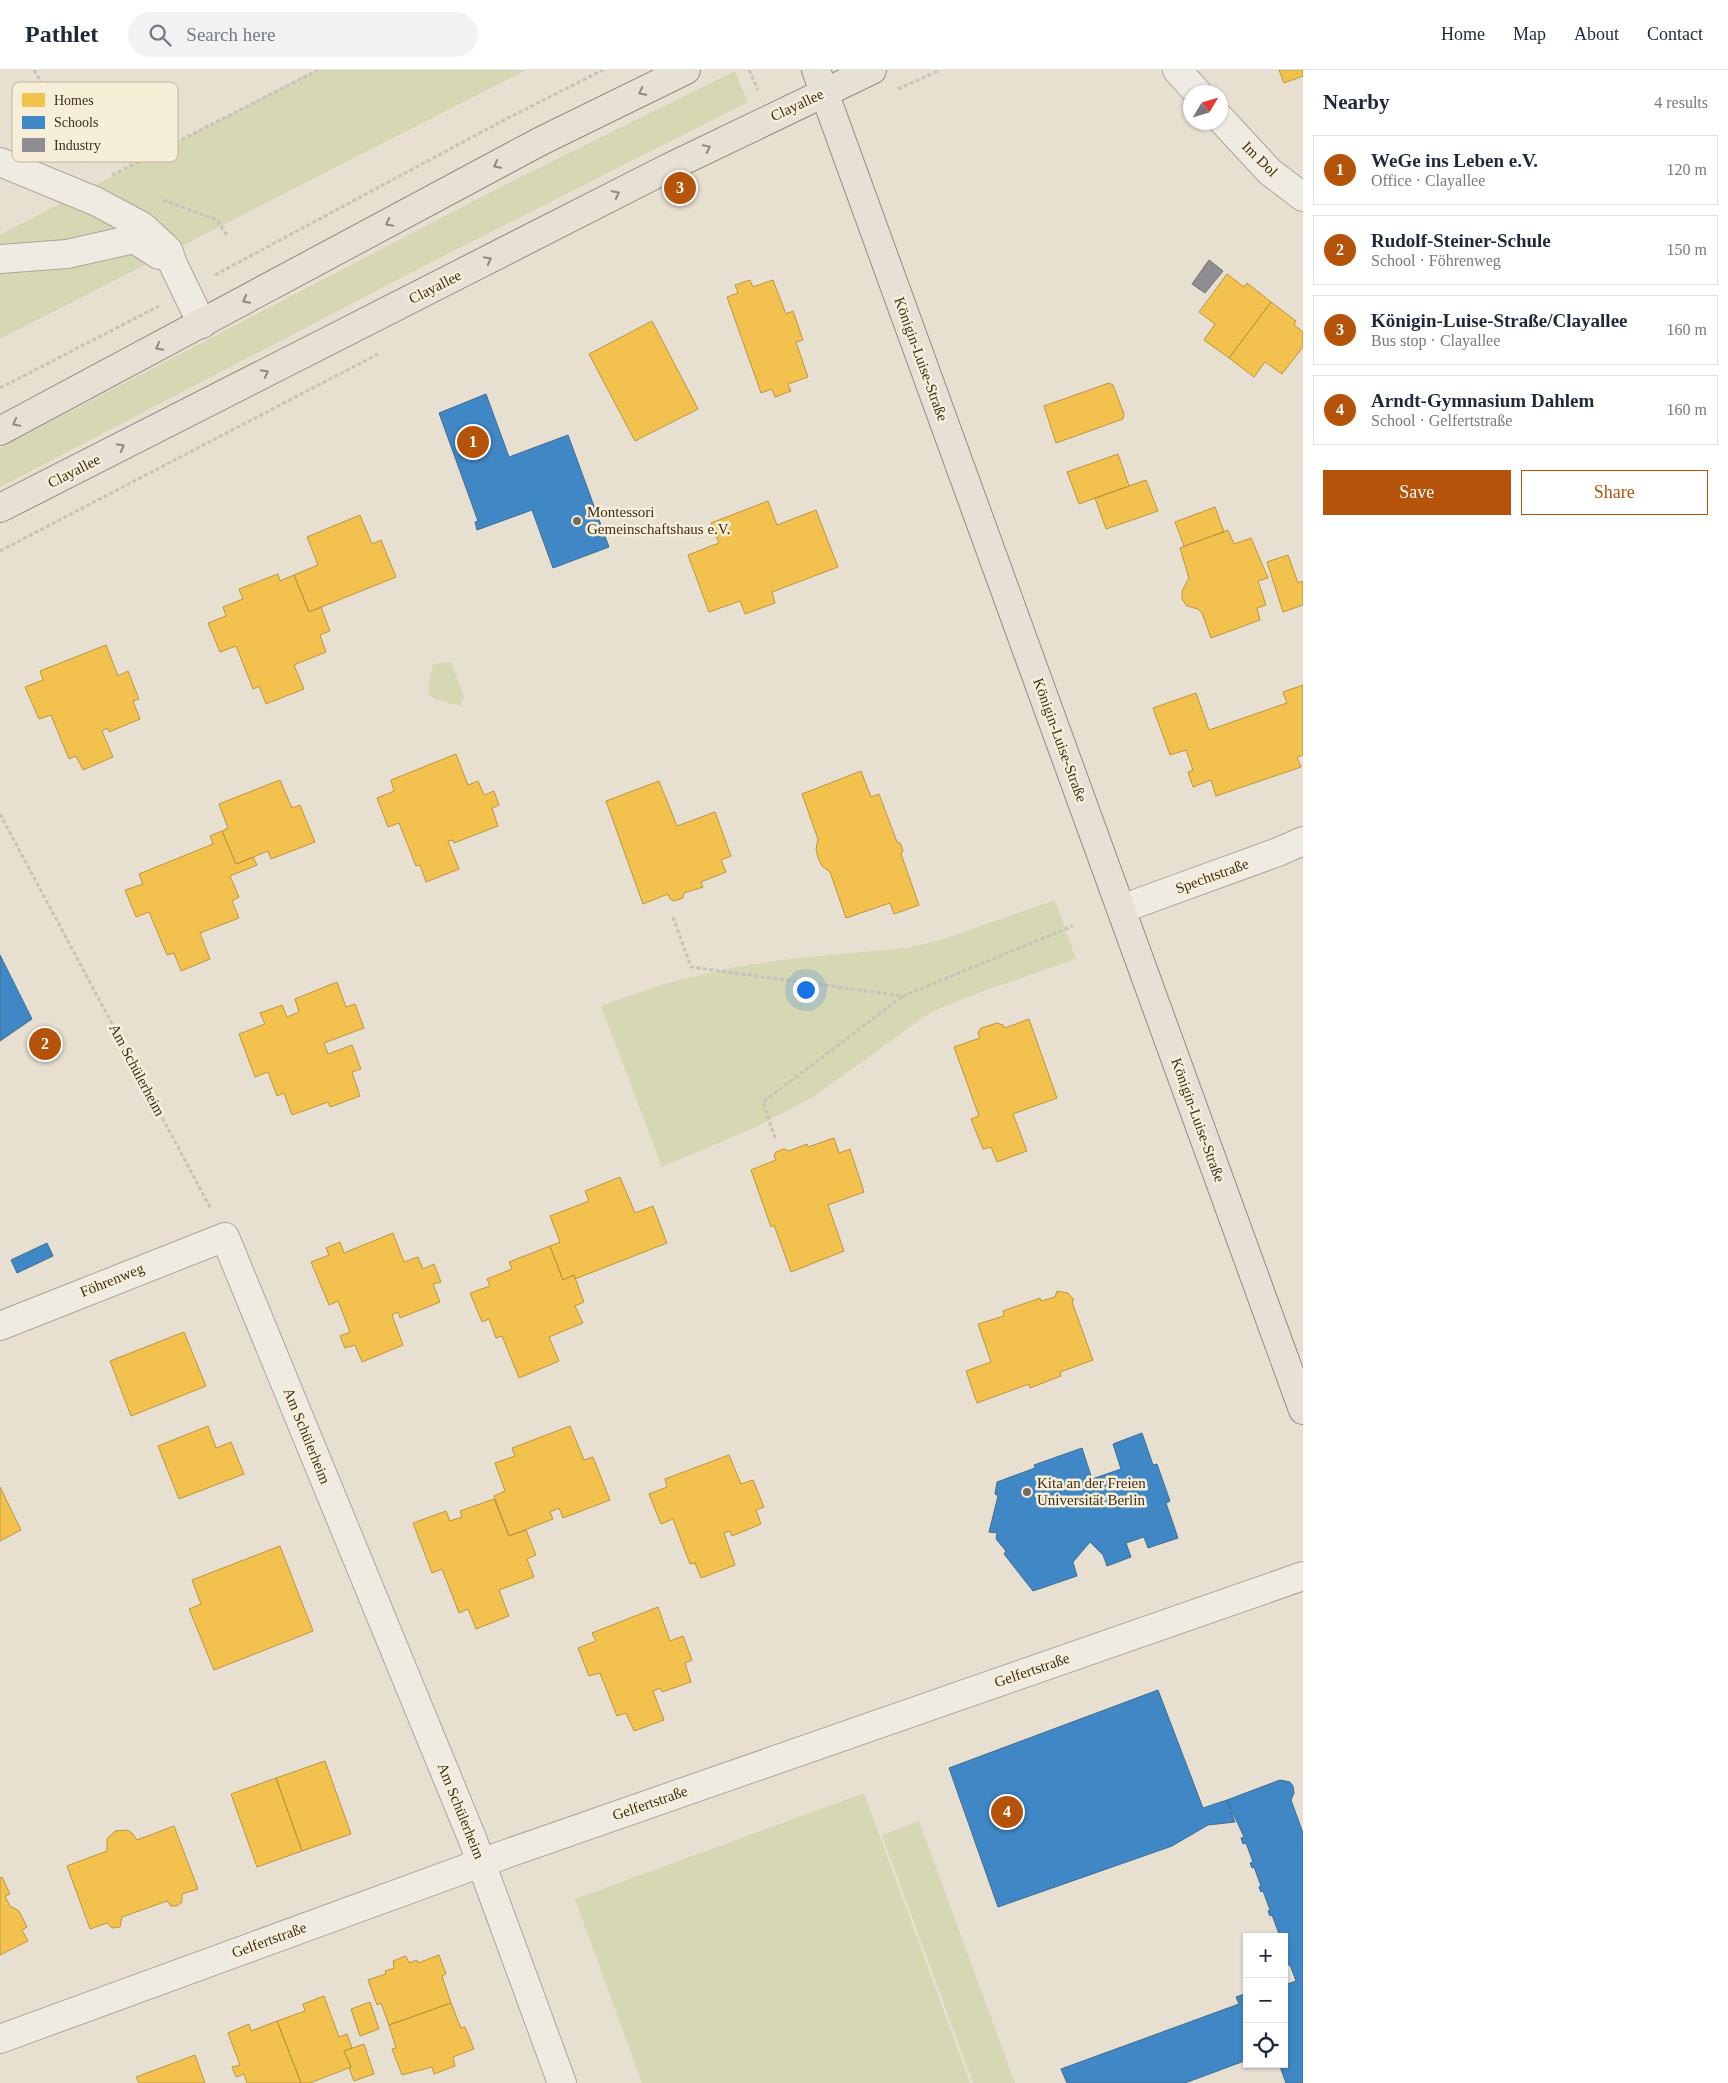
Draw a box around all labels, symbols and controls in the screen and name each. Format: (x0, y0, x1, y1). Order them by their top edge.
search box (128, 12, 478, 57)
text: Pathlet (25, 21, 98, 47)
icon: search (146, 21, 174, 49)
text: Search here (186, 24, 275, 45)
text: Home (1441, 24, 1485, 44)
text: Map (1513, 24, 1546, 44)
text: About (1574, 24, 1619, 44)
text: Contact (1647, 24, 1703, 44)
legend (12, 82, 178, 162)
one-way arrow (638, 85, 647, 96)
north arrow (1183, 85, 1228, 130)
street label: Clayallee (768, 86, 826, 124)
text: Nearby (1323, 90, 1390, 114)
text: Homes (54, 93, 94, 108)
text: 4 results (1654, 94, 1708, 111)
text: Schools (54, 115, 98, 130)
text: Industry (54, 138, 101, 153)
street label: Im Dol (1239, 138, 1281, 180)
one-way arrow (702, 144, 711, 155)
text: WeGe ins Leben e.V. (1371, 150, 1538, 171)
one-way arrow (493, 159, 502, 169)
text: 1 (1336, 161, 1344, 178)
text: 120 m (1667, 161, 1707, 178)
pin: 3 (664, 169, 696, 207)
text: Office · Clayallee (1371, 172, 1485, 189)
one-way arrow (611, 190, 620, 200)
one-way arrow (386, 217, 395, 227)
text: Rudolf-Steiner-Schule (1371, 230, 1551, 251)
text: 2 (1336, 241, 1344, 258)
text: 150 m (1667, 241, 1707, 258)
text: School · Föhrenweg (1371, 252, 1501, 269)
one-way arrow (483, 256, 492, 266)
street label: Clayallee (406, 267, 464, 307)
one-way arrow (243, 294, 252, 304)
street label: Königin-Luise-Straße (891, 295, 951, 424)
text: Königin-Luise-Straße/Clayallee (1371, 310, 1628, 331)
text: 3 (1336, 321, 1344, 338)
text: 160 m (1667, 321, 1707, 338)
text: Bus stop · Clayallee (1371, 332, 1500, 349)
one-way arrow (155, 341, 164, 351)
one-way arrow (260, 369, 269, 379)
text: Arndt-Gymnasium Dahlem (1371, 390, 1594, 411)
text: 4 (1336, 401, 1344, 418)
text: 160 m (1667, 401, 1707, 418)
text: School · Gelfertstraße (1371, 412, 1512, 429)
one-way arrow (12, 417, 21, 427)
pin: 1 (457, 423, 489, 461)
one-way arrow (115, 443, 124, 453)
street label: Clayallee (45, 451, 103, 491)
button: Save (1323, 470, 1511, 515)
button: Share (1521, 470, 1708, 515)
place label: Montessori Gemeinschaftshaus e.V. (587, 504, 730, 537)
marker: Montessori Gemeinschaftshaus e.V. (571, 515, 583, 527)
street label: Königin-Luise-Straße (1030, 676, 1090, 805)
street label: Spechtstraße (1173, 855, 1251, 897)
your location (793, 977, 819, 1003)
street label: Am Schülerheim (106, 1021, 168, 1119)
pin: 2 (29, 1025, 61, 1063)
street label: Königin-Luise-Straße (1168, 1056, 1228, 1185)
street label: Föhrenweg (78, 1260, 147, 1300)
street label: Am Schülerheim (280, 1386, 334, 1487)
place label: Kita an der Freien Universität Berlin (1037, 1475, 1146, 1508)
marker: Kita an der Freien Universität Berlin (1021, 1486, 1033, 1498)
street label: Gelfertstraße (992, 1650, 1072, 1690)
street label: Am Schülerheim (434, 1761, 488, 1862)
street label: Gelfertstraße (610, 1783, 690, 1823)
pin: 4 (991, 1793, 1023, 1831)
street label: Gelfertstraße (229, 1919, 309, 1961)
map controls (1243, 1933, 1288, 2068)
button: + (1243, 1933, 1288, 1978)
button: − (1243, 1978, 1288, 2023)
button: locate (1243, 2023, 1288, 2068)

